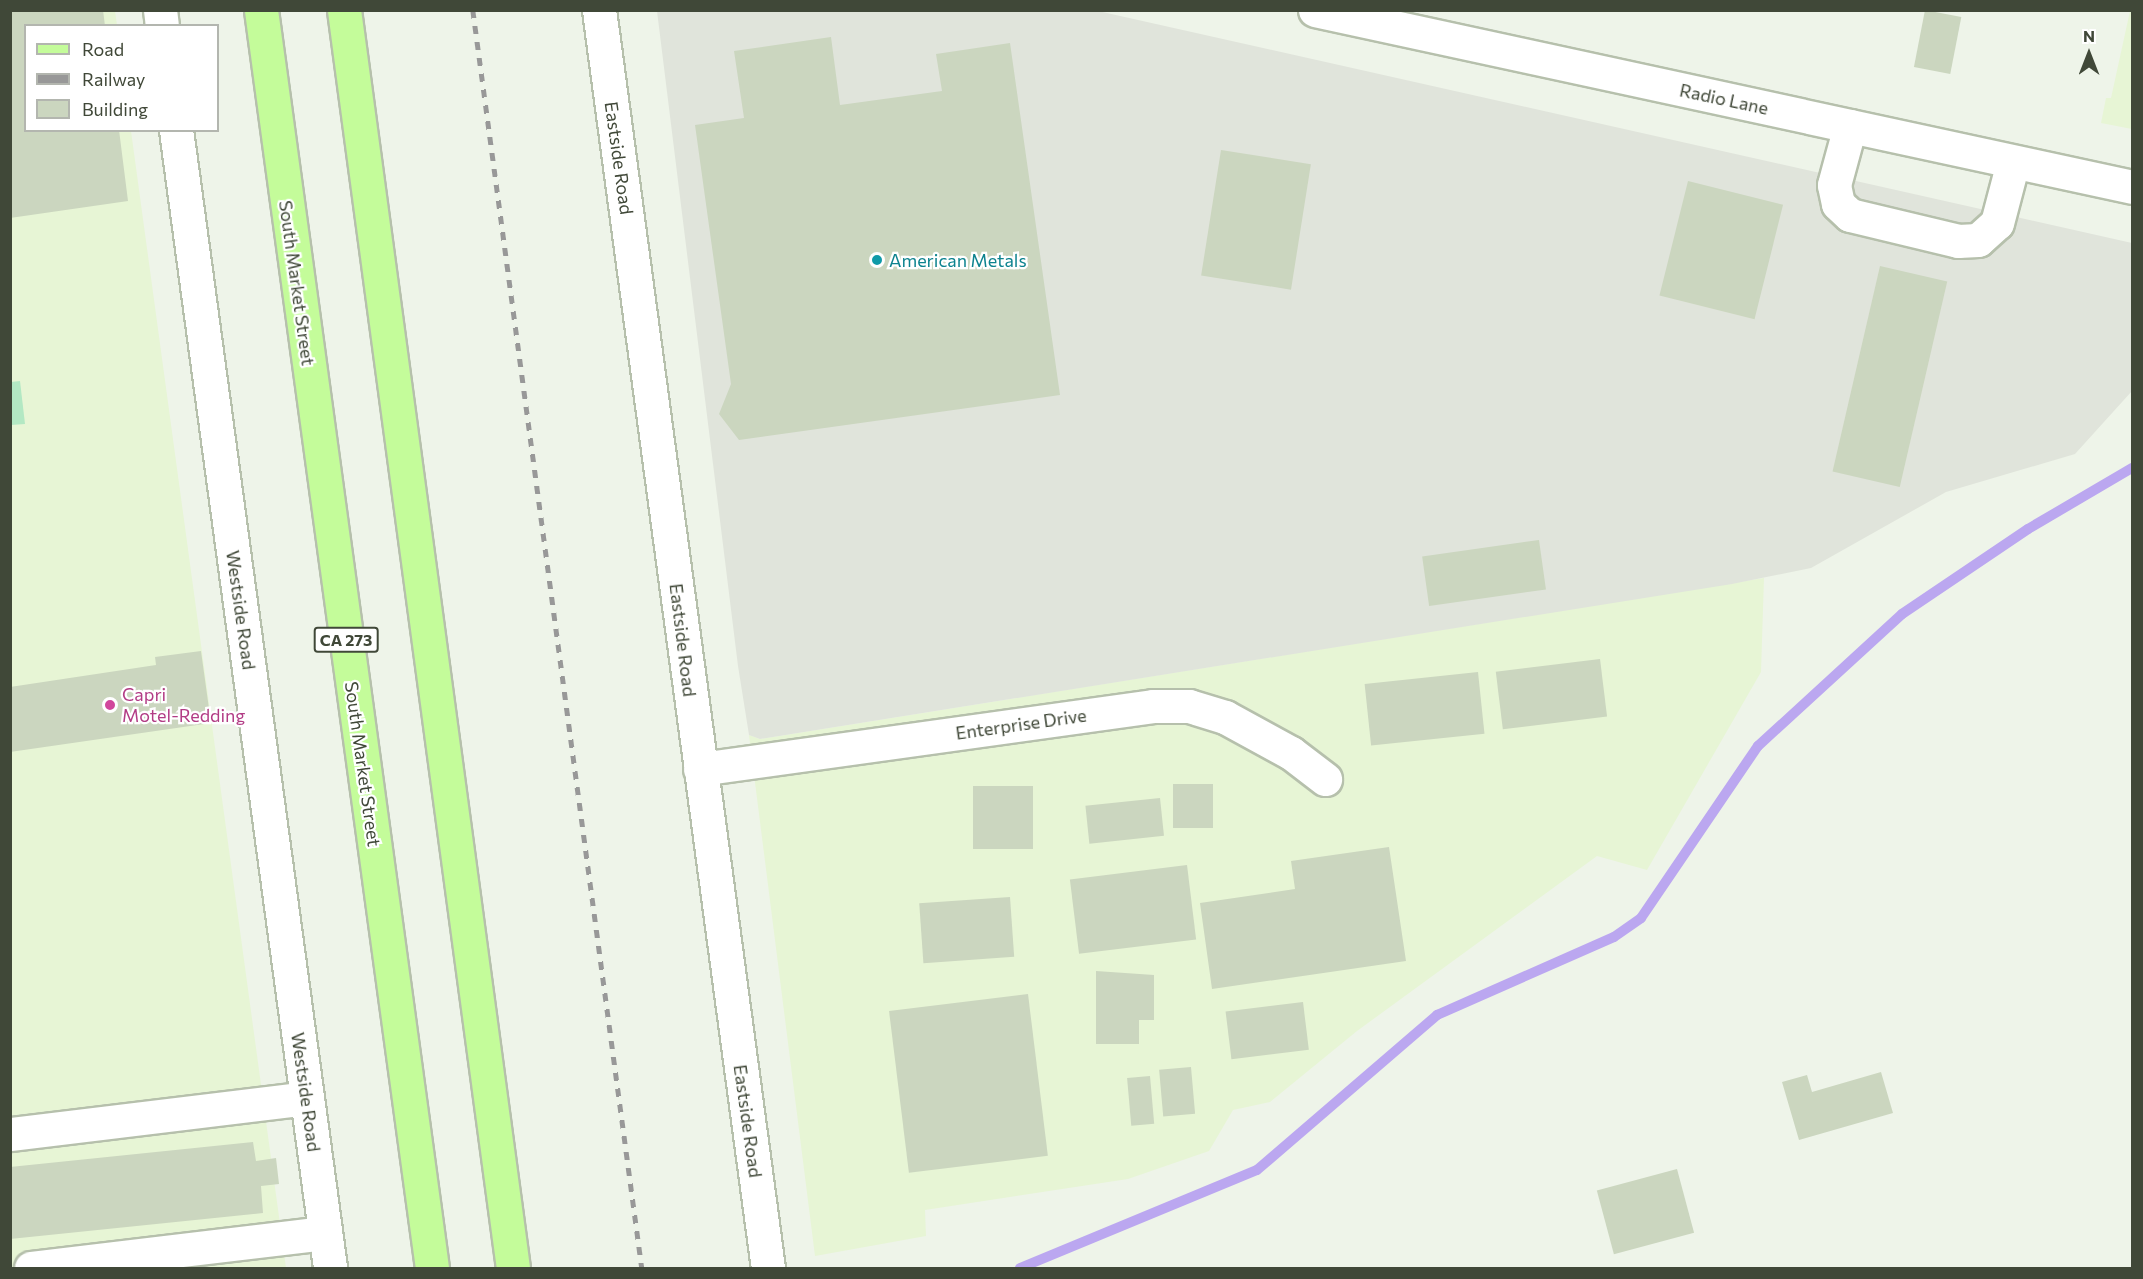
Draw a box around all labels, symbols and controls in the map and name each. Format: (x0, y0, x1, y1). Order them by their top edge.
legend (24, 24, 219, 132)
north arrow (2059, 24, 2119, 84)
text: N (2083, 26, 2095, 45)
text: Road (82, 38, 124, 60)
text: Railway (82, 68, 145, 90)
street label: Radio Lane (1678, 79, 1770, 119)
text: Building (82, 98, 148, 120)
street label: Eastside Road (600, 100, 638, 216)
street label: South Market Street (275, 199, 319, 367)
place label: American Metals (889, 249, 1027, 271)
marker: American Metals (870, 253, 884, 267)
street label: Westside Road (222, 549, 260, 671)
street label: Eastside Road (665, 582, 701, 698)
road number: CA 273 (313, 627, 379, 653)
street label: South Market Street (341, 680, 385, 848)
place label: Capri Motel-Redding (122, 684, 245, 726)
marker: Capri Motel-Redding (103, 698, 117, 712)
street label: Enterprise Drive (954, 704, 1088, 744)
street label: Westside Road (287, 1031, 325, 1153)
street label: Eastside Road (729, 1063, 767, 1179)

